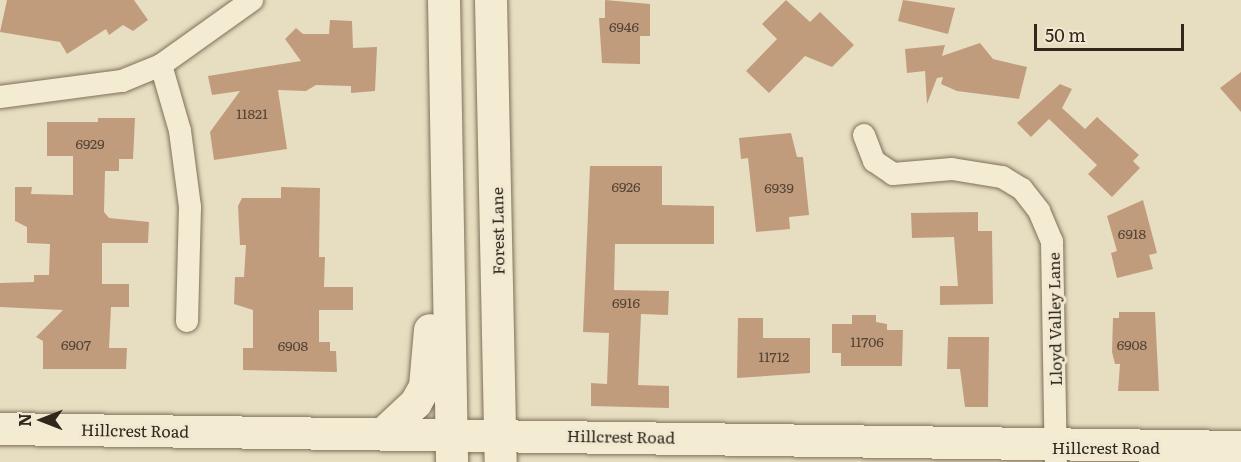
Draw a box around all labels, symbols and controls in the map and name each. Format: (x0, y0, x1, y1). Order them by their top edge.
scale bar (1037, 12, 1187, 50)
house number: 6946 (609, 18, 639, 34)
text: 50 m (1045, 21, 1086, 48)
house number: 11821 (236, 105, 268, 121)
house number: 6929 (75, 135, 105, 151)
house number: 6926 (611, 178, 641, 194)
house number: 6939 (764, 179, 794, 195)
street label: Forest Lane (487, 187, 507, 275)
house number: 6918 (1118, 225, 1146, 241)
street label: Lloyd Valley Lane (1043, 252, 1065, 386)
house number: 6916 (612, 294, 640, 310)
house number: 11706 (850, 333, 884, 349)
house number: 6907 (61, 336, 91, 352)
house number: 6908 (1117, 336, 1147, 352)
house number: 6908 (278, 337, 308, 353)
house number: 11712 (759, 348, 789, 364)
north arrow (12, 390, 72, 450)
text: N (12, 413, 36, 427)
street label: Hillcrest Road (81, 419, 189, 441)
street label: Hillcrest Road (567, 425, 675, 447)
street label: Hillcrest Road (1052, 437, 1160, 457)

